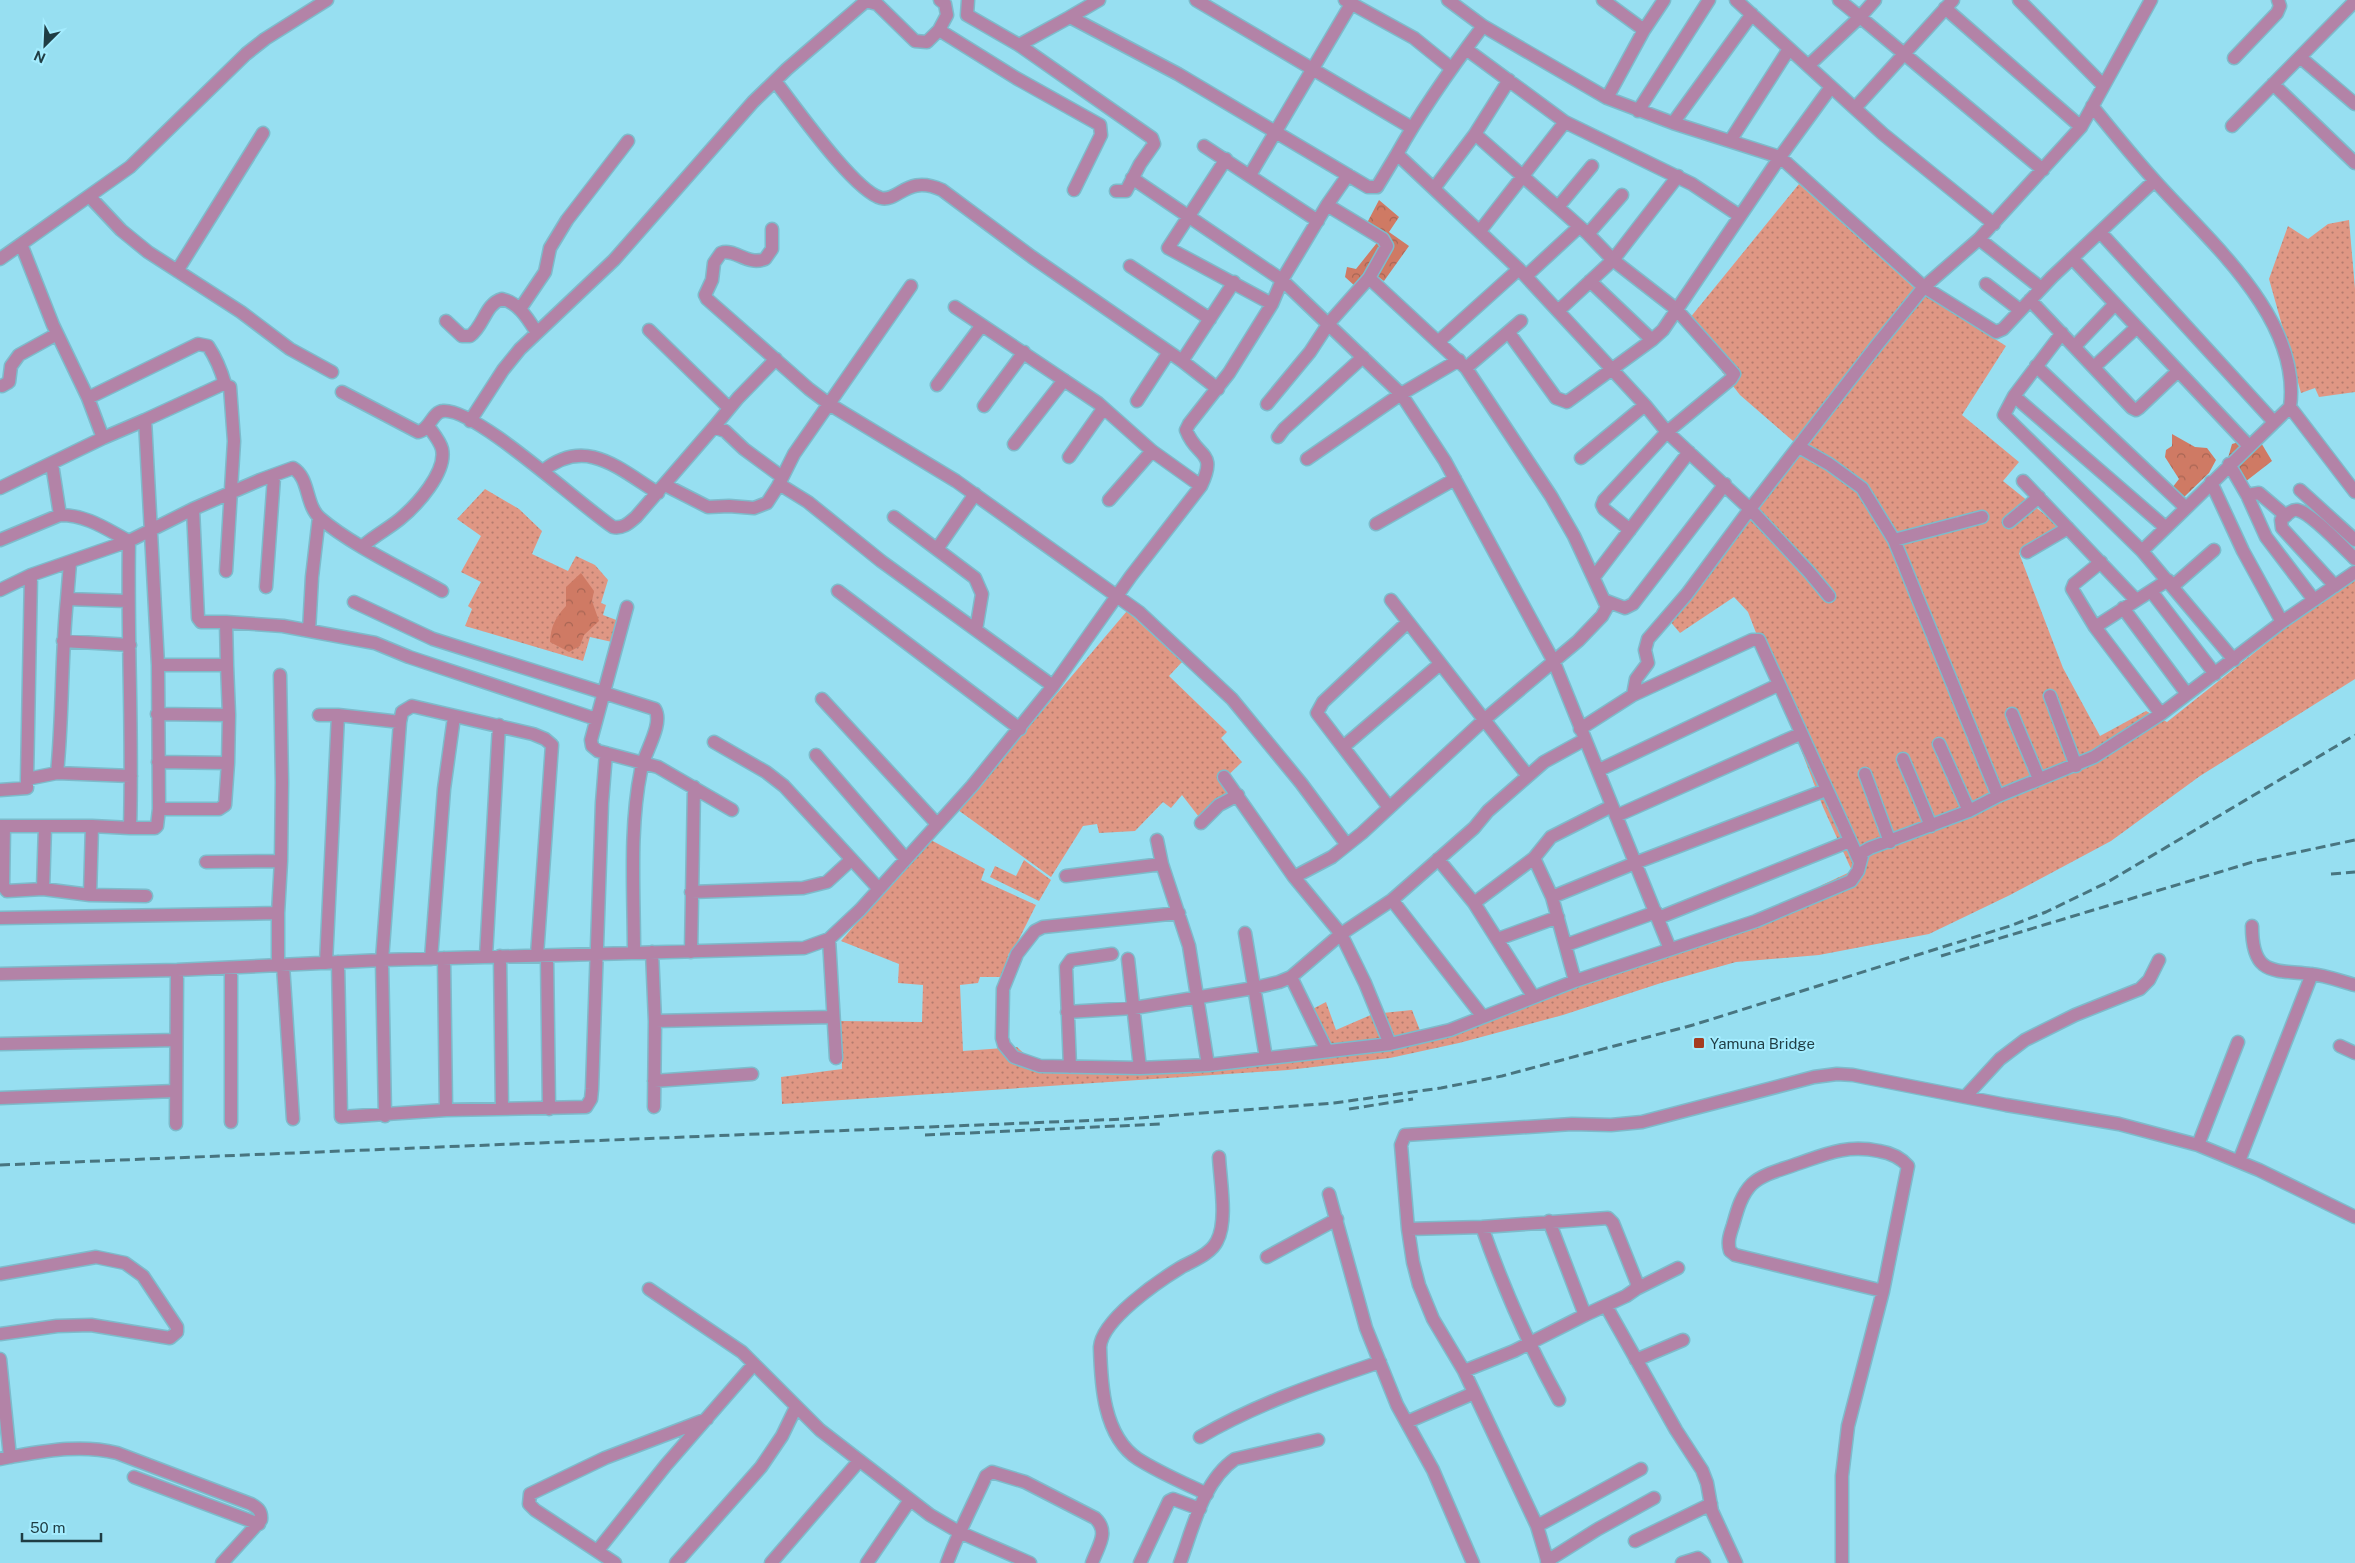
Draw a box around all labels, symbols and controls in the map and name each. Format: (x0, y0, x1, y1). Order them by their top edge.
north arrow (20, 20, 70, 70)
text: N (31, 47, 48, 66)
place label: Yamuna Bridge (1710, 1035, 1815, 1052)
marker: Yamuna Bridge (1692, 1036, 1706, 1050)
scale bar (22, 1510, 101, 1542)
text: 50 m (30, 1519, 65, 1536)

